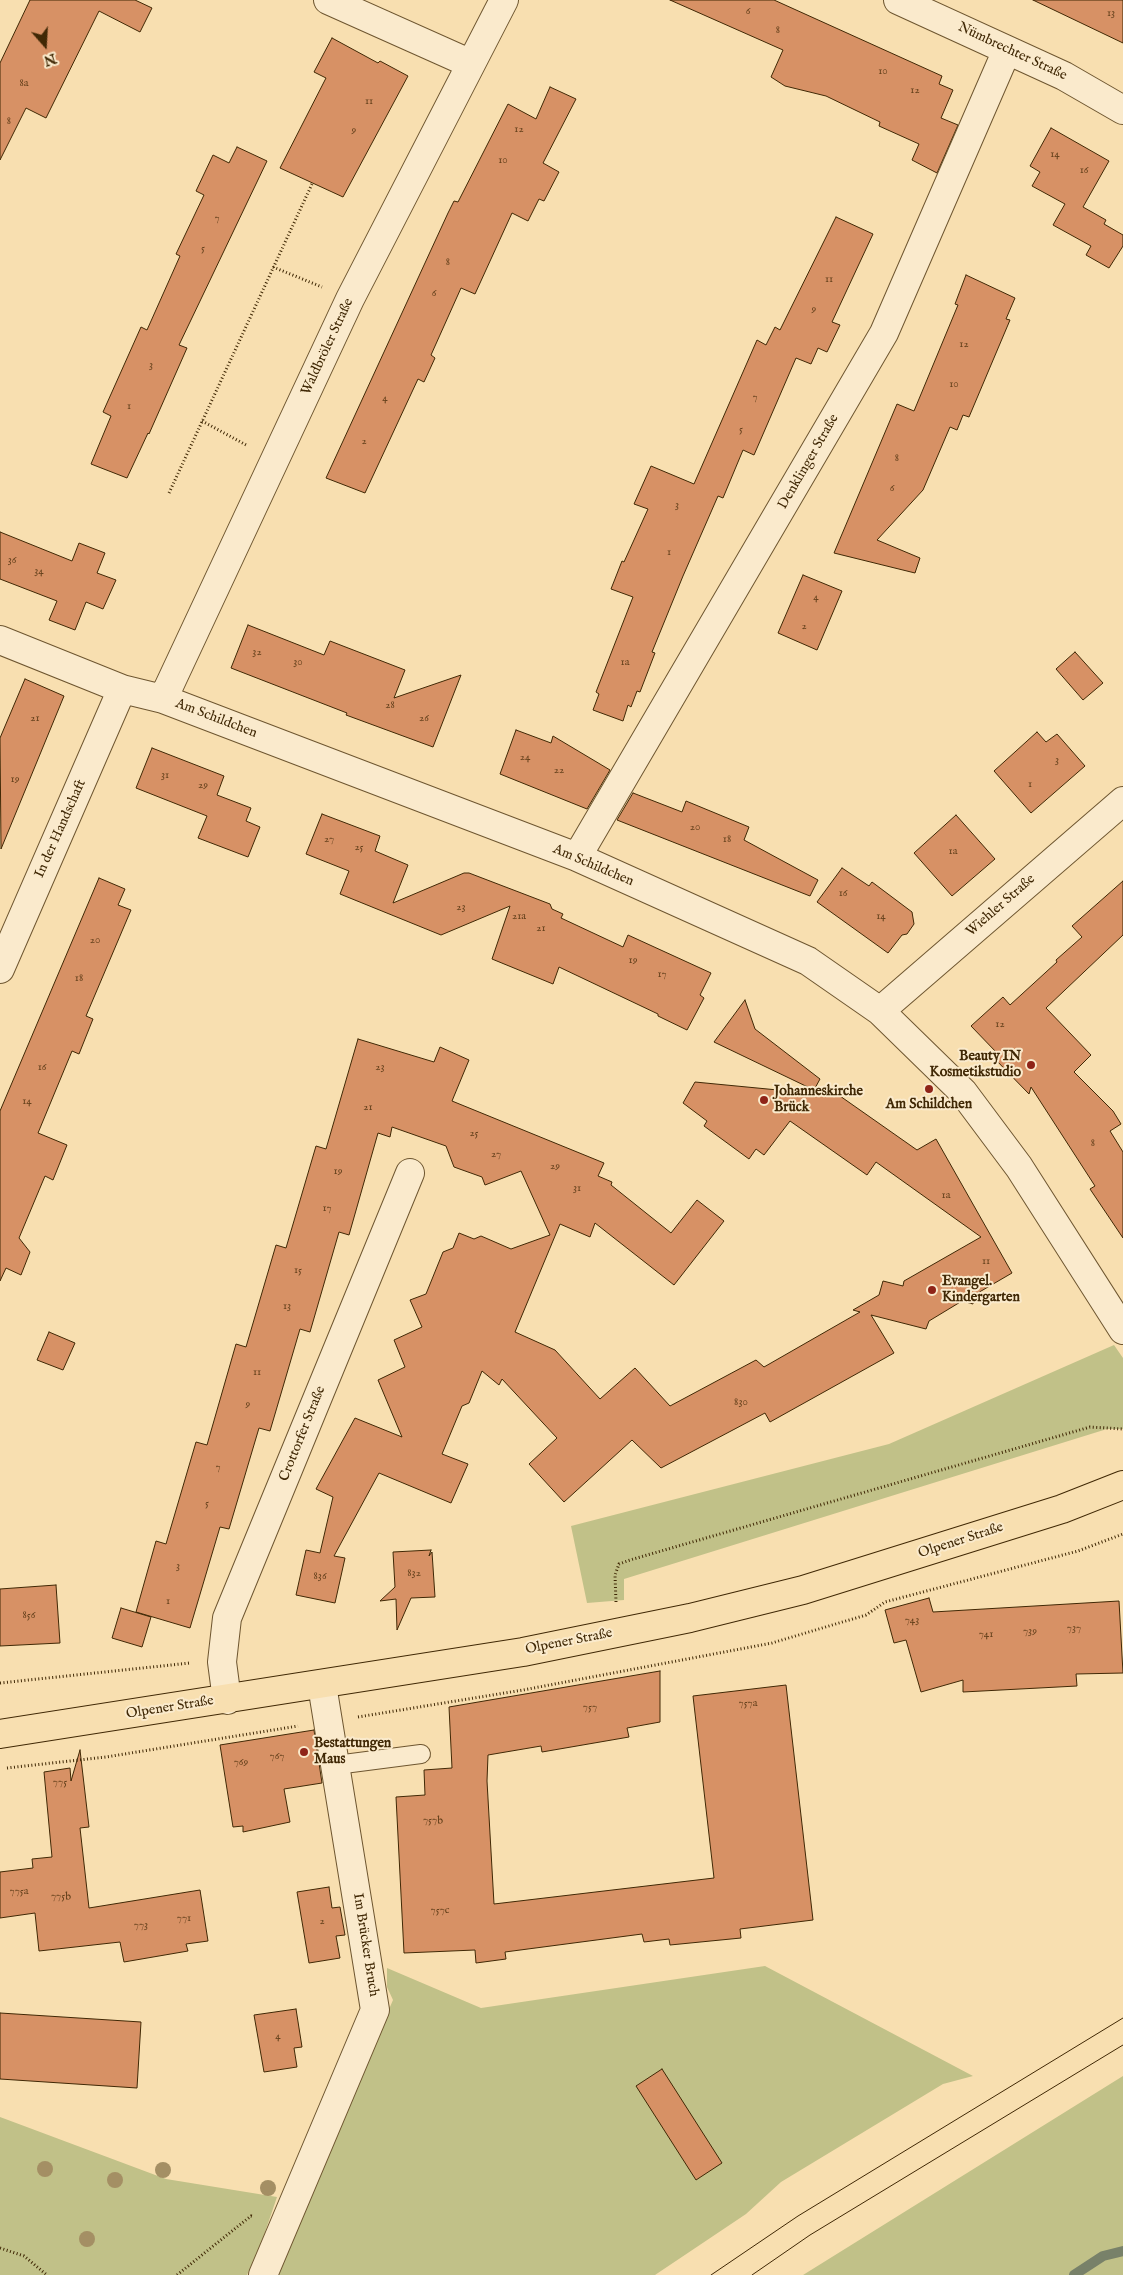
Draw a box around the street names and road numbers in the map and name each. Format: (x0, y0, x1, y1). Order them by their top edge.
street label: Nümbrechter Straße (955, 19, 1069, 85)
street label: Waldbröler Straße (298, 296, 358, 398)
street label: Denklinger Straße (775, 412, 843, 512)
street label: Am Schildchen (173, 696, 259, 742)
street label: In der Handschaft (32, 777, 90, 881)
street label: Am Schildchen (550, 841, 636, 891)
street label: Wiehler Straße (963, 871, 1039, 941)
street label: Crottorfer Straße (276, 1384, 330, 1484)
street label: Olpener Straße (916, 1519, 1006, 1563)
street label: Olpener Straße (524, 1625, 614, 1659)
street label: Olpener Straße (125, 1693, 215, 1723)
street label: Im Brücker Bruch (349, 1892, 381, 1998)

